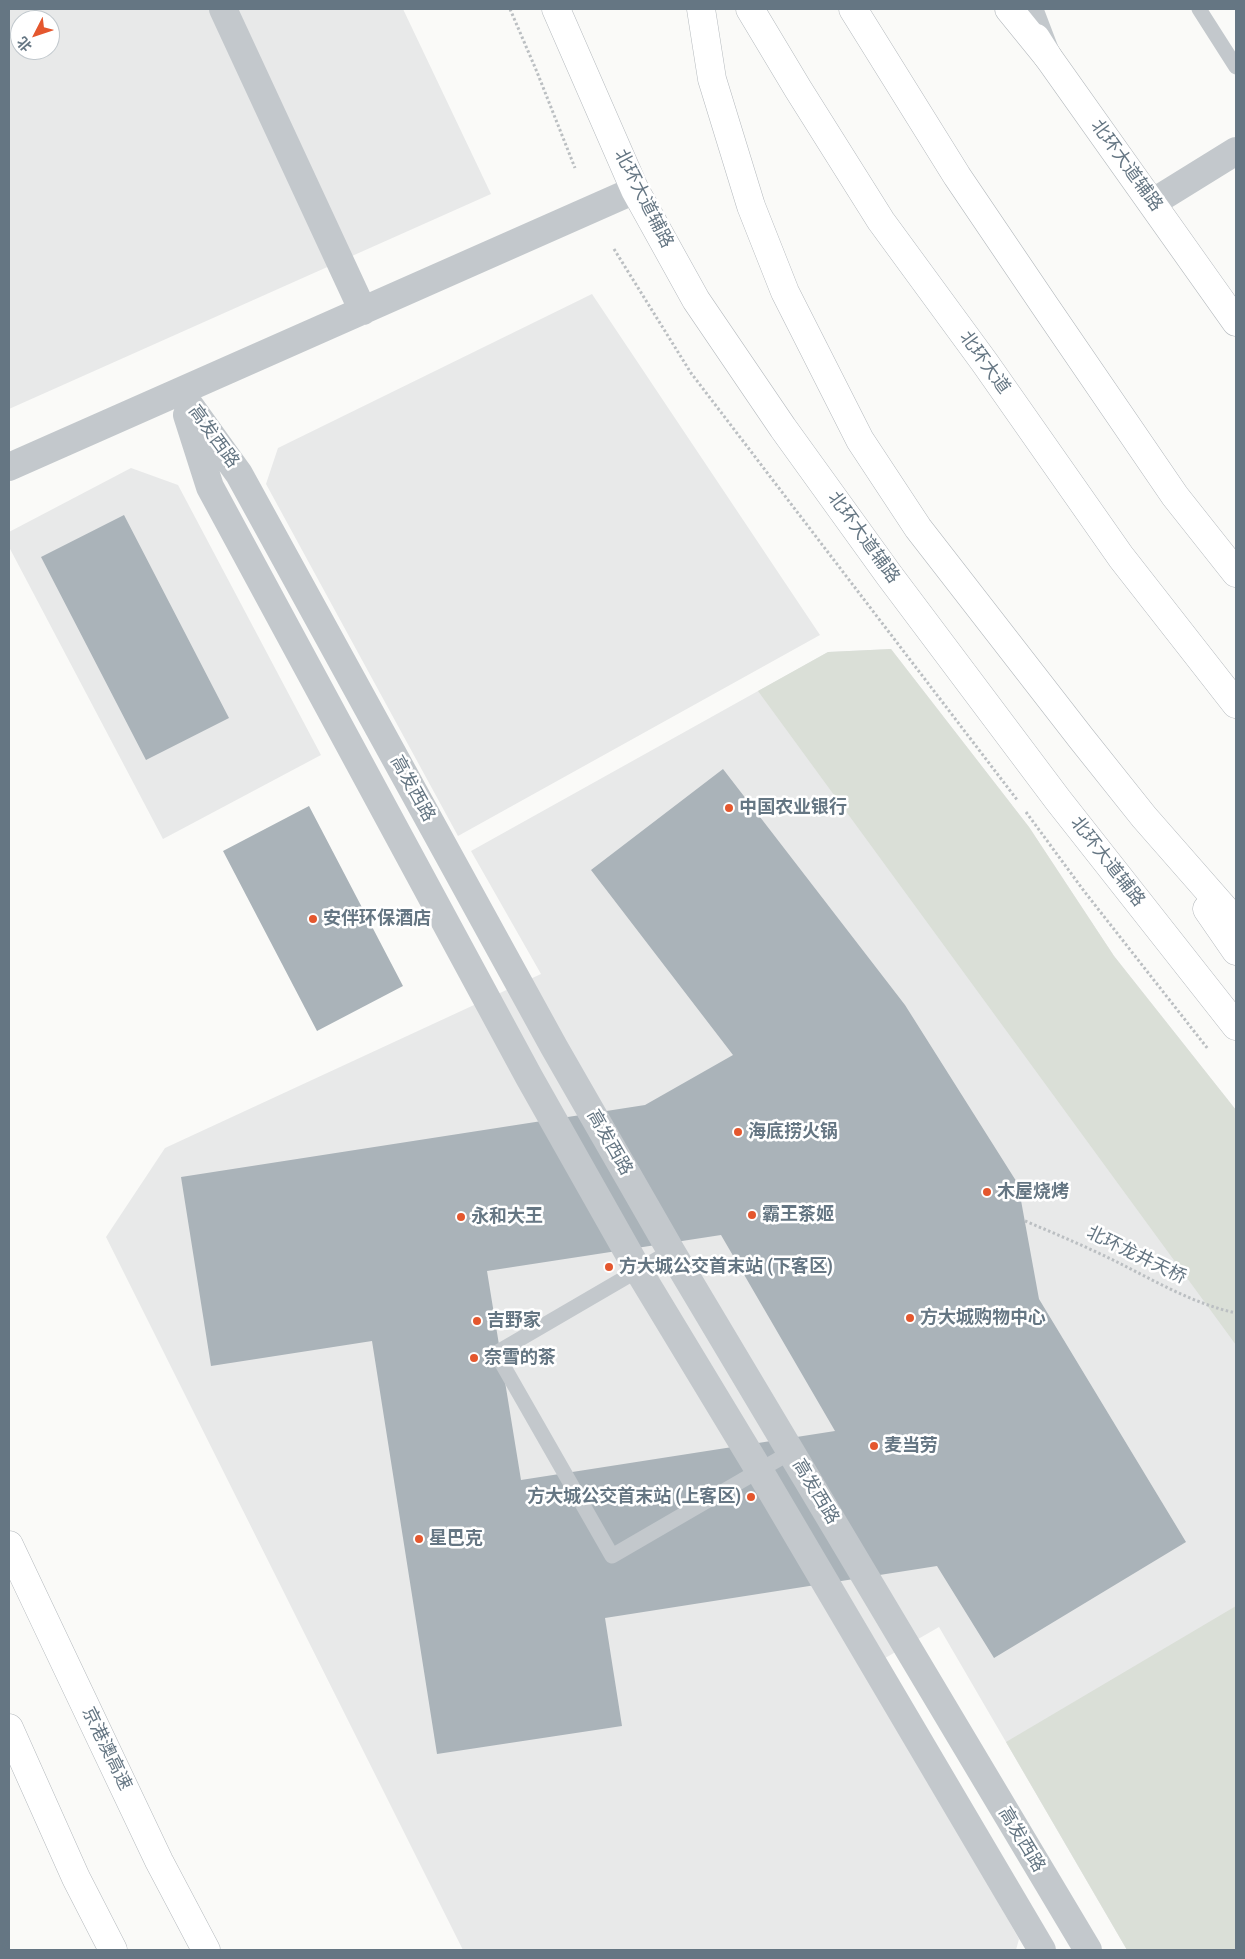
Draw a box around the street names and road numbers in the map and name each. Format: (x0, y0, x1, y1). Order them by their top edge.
street label: 北环大道辅路 (1086, 116, 1166, 216)
street label: 北环大道辅路 (609, 146, 677, 252)
street label: 北环大道 (954, 328, 1014, 398)
street label: 高发西路 (183, 402, 243, 472)
street label: 北环大道辅路 (823, 488, 903, 588)
street label: 高发西路 (385, 752, 439, 826)
street label: 北环大道辅路 (1065, 813, 1149, 911)
street label: 高发西路 (582, 1106, 636, 1180)
street label: 北环龙井天桥 (1083, 1223, 1189, 1289)
street label: 高发西路 (787, 1456, 843, 1528)
street label: 京港澳高速 (77, 1704, 135, 1794)
street label: 高发西路 (993, 1804, 1049, 1876)

